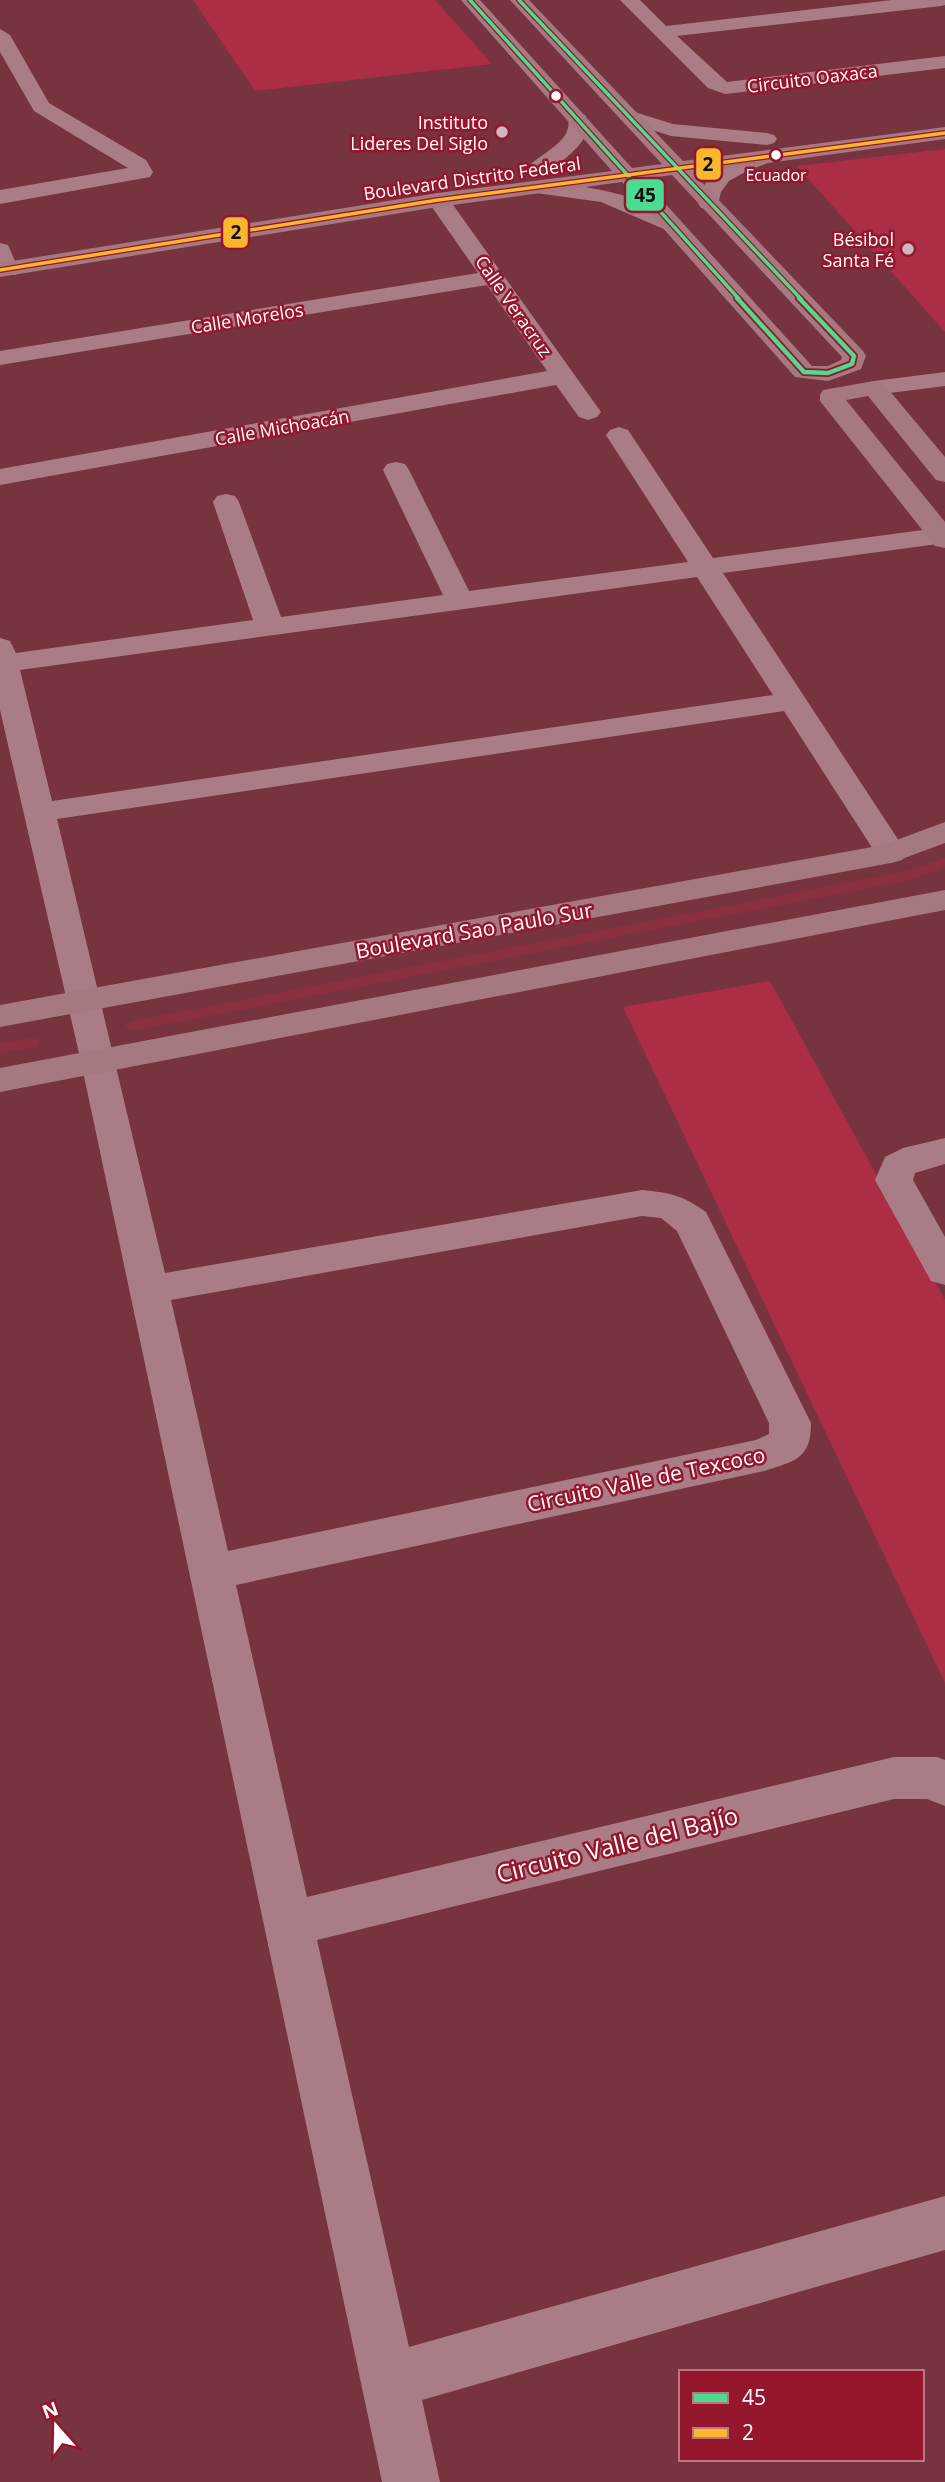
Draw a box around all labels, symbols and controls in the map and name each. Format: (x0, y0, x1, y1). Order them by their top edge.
street label: Circuito Oaxaca (745, 58, 879, 98)
unlabelled marker (549, 89, 563, 103)
place label: Instituto Lideres Del Siglo (350, 110, 488, 155)
marker: Instituto Lideres Del Siglo (494, 124, 510, 140)
line badge: 2 (695, 147, 722, 181)
marker: Ecuador (769, 148, 783, 162)
street label: Boulevard Distrito Federal (362, 151, 582, 205)
text: 2 (703, 151, 714, 177)
place label: Ecuador (745, 164, 807, 186)
line badge: 45 (625, 178, 665, 212)
text: 45 (634, 182, 656, 208)
line badge: 2 (222, 216, 249, 249)
text: 2 (231, 219, 242, 245)
place label: Bésibol Santa Fé (823, 227, 894, 272)
marker: Bésibol Santa Fé (900, 241, 916, 257)
street label: Calle Veracruz (470, 250, 558, 362)
street label: Calle Morelos (189, 297, 305, 339)
street label: Calle Michoacán (213, 403, 351, 451)
street label: Boulevard Sao Paulo Sur (353, 895, 595, 965)
street label: Circuito Valle de Texcoco (524, 1440, 768, 1518)
street label: Circuito Valle del Bajío (493, 1798, 741, 1890)
legend (679, 2370, 924, 2461)
text: 45 (742, 2383, 766, 2411)
north arrow (21, 2391, 91, 2461)
text: N (38, 2395, 62, 2425)
text: 2 (742, 2418, 754, 2446)

